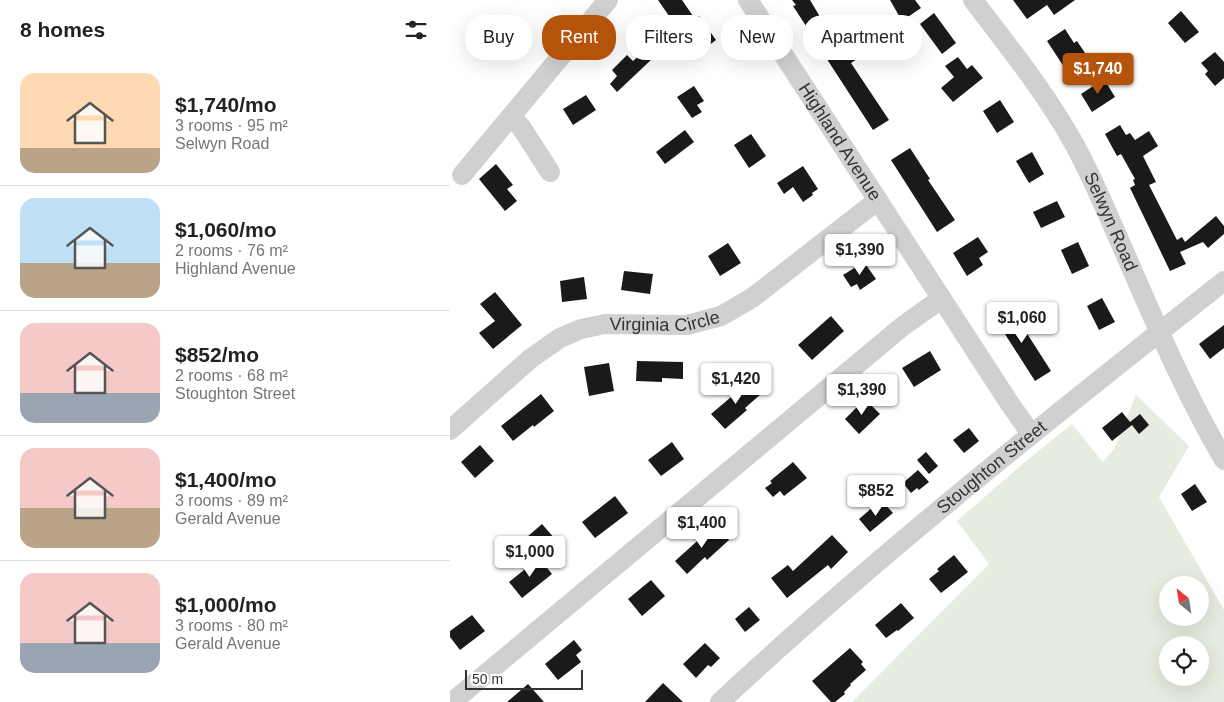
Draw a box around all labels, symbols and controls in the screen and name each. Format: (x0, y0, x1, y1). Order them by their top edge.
chip: Buy (465, 15, 532, 60)
chip: Rent (542, 15, 616, 60)
chip: Filters (626, 15, 711, 60)
chip: New (721, 15, 793, 60)
chip: Apartment (803, 15, 922, 60)
icon: filters (402, 16, 430, 44)
text: 8 homes (20, 18, 105, 41)
pin: $1,740 (1057, 52, 1139, 95)
text: $1,740 (1074, 60, 1122, 77)
street label: Highland Avenue (795, 79, 885, 204)
icon: home (60, 93, 120, 153)
text: $1,740/mo (175, 93, 277, 116)
text: 3 rooms · 95 m² (175, 117, 288, 134)
text: Selwyn Road (175, 135, 269, 152)
street label: Selwyn Road (1080, 169, 1141, 274)
icon: home (60, 218, 120, 278)
text: $1,060/mo (175, 218, 277, 241)
pin: $1,390 (819, 234, 901, 276)
text: $1,390 (836, 241, 884, 258)
text: 2 rooms · 76 m² (175, 242, 288, 259)
text: Highland Avenue (175, 260, 296, 277)
pin: $1,060 (981, 302, 1063, 344)
street label: Virginia Circle (610, 307, 722, 335)
text: $1,060 (998, 309, 1046, 326)
icon: home (60, 343, 120, 403)
text: $852/mo (175, 343, 259, 366)
pin: $1,420 (695, 362, 777, 405)
text: 2 rooms · 68 m² (175, 367, 288, 384)
text: $1,420 (712, 370, 760, 387)
pin: $1,390 (821, 374, 903, 416)
text: $1,390 (838, 381, 886, 398)
text: Stoughton Street (175, 385, 295, 402)
street label: Stoughton Street (933, 417, 1050, 518)
icon: home (60, 468, 120, 528)
text: $1,400/mo (175, 468, 277, 491)
pin: $852 (846, 474, 906, 517)
text: $852 (858, 482, 894, 499)
text: 3 rooms · 89 m² (175, 492, 288, 509)
pin: $1,400 (661, 506, 743, 549)
text: Gerald Avenue (175, 510, 281, 527)
text: $1,400 (678, 514, 726, 531)
pin: $1,000 (489, 536, 571, 578)
text: $1,000 (506, 543, 554, 560)
north arrow (1159, 576, 1209, 626)
map controls (1159, 576, 1209, 686)
icon: home (60, 593, 120, 653)
text: $1,000/mo (175, 593, 277, 616)
text: 3 rooms · 80 m² (175, 617, 288, 634)
text: Gerald Avenue (175, 635, 281, 652)
button: locate (1159, 636, 1209, 686)
scale bar (465, 667, 582, 690)
text: 50 m (472, 671, 503, 687)

